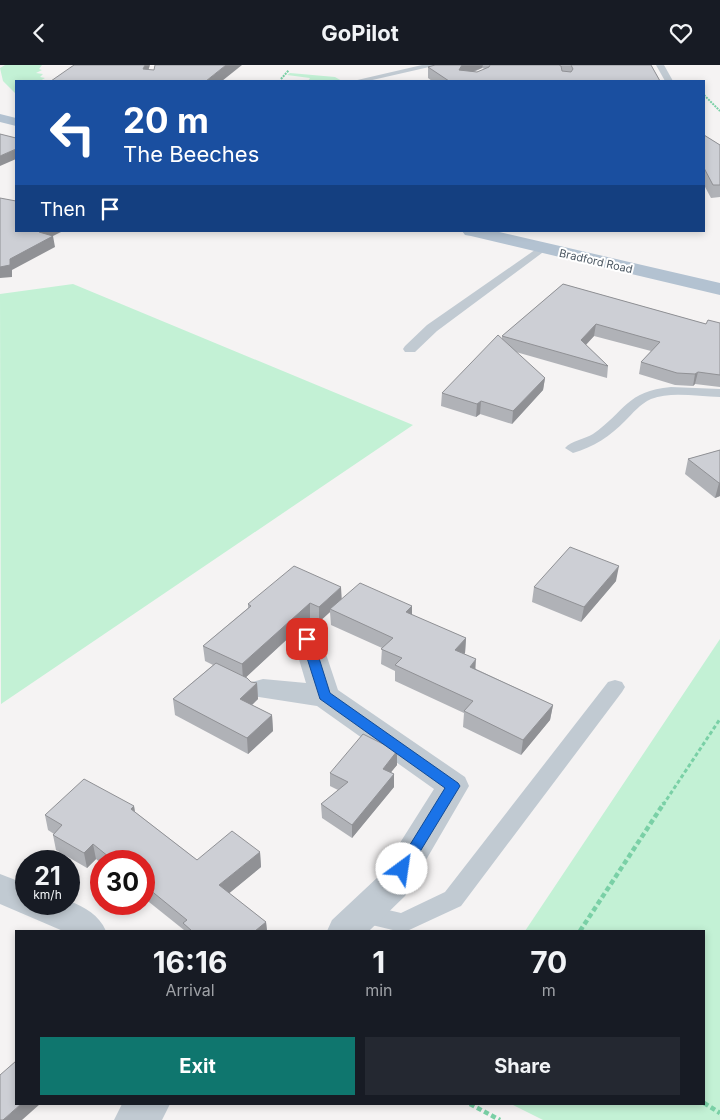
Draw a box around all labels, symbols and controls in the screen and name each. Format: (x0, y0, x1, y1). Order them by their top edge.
icon: back (25, 19, 53, 47)
icon: heart (667, 19, 695, 47)
text: GoPilot (321, 20, 399, 46)
text: 20 m (123, 99, 209, 141)
icon: left (40, 100, 105, 165)
text: The Beeches (123, 141, 259, 167)
icon: arrive (96, 195, 124, 223)
text: Then (40, 198, 86, 221)
street label: Bradford Road (558, 246, 634, 276)
pin (286, 618, 328, 660)
icon: arrive (293, 625, 321, 653)
position arrow (375, 842, 427, 894)
speed limit sign: 30 (90, 850, 155, 915)
text: 21 (34, 861, 61, 891)
text: km/h (33, 887, 62, 902)
text: 16:16 (153, 944, 228, 980)
text: 1 (372, 944, 385, 980)
text: 70 (530, 944, 567, 980)
text: Arrival (165, 980, 215, 1000)
text: min (365, 980, 392, 1000)
text: m (542, 980, 556, 1000)
button: Exit (40, 1037, 355, 1095)
button: Share (365, 1037, 680, 1095)

